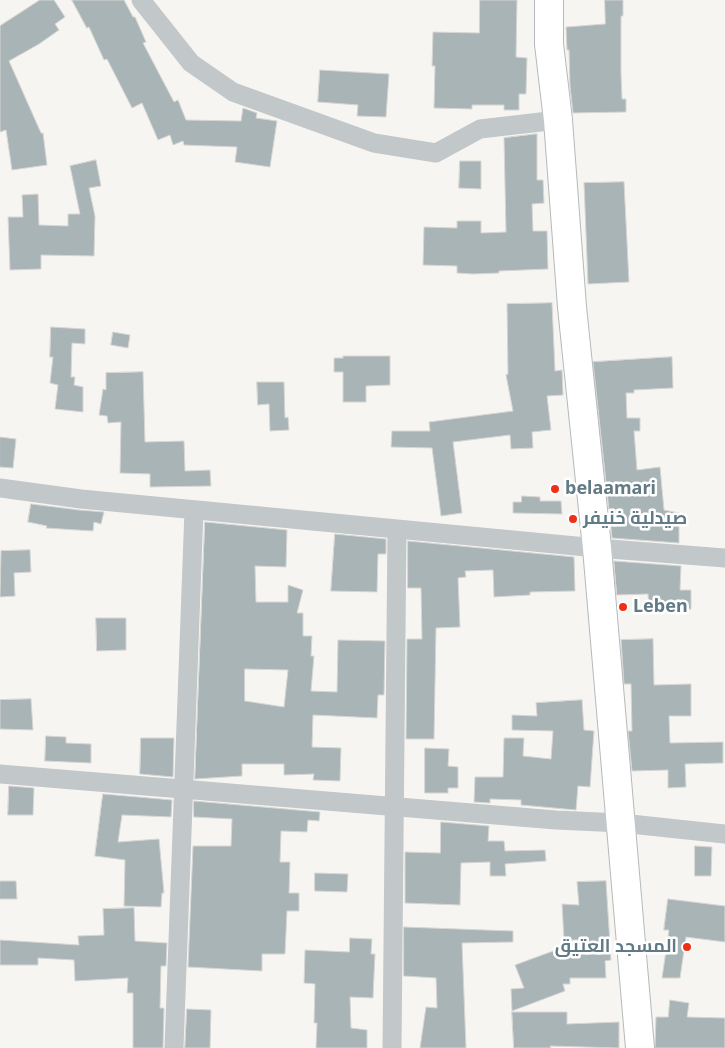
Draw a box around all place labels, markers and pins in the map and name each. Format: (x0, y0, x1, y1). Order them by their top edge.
place label: belaamari (565, 478, 656, 500)
marker: belaamari (549, 483, 561, 495)
place label: صيدلية خنيفر (583, 508, 687, 530)
marker: صيدلية خنيفر (567, 513, 579, 525)
place label: Leben (633, 596, 688, 618)
marker: Leben (617, 601, 629, 613)
place label: المسجد العتيق (555, 936, 677, 958)
marker: المسجد العتيق (681, 941, 693, 953)

